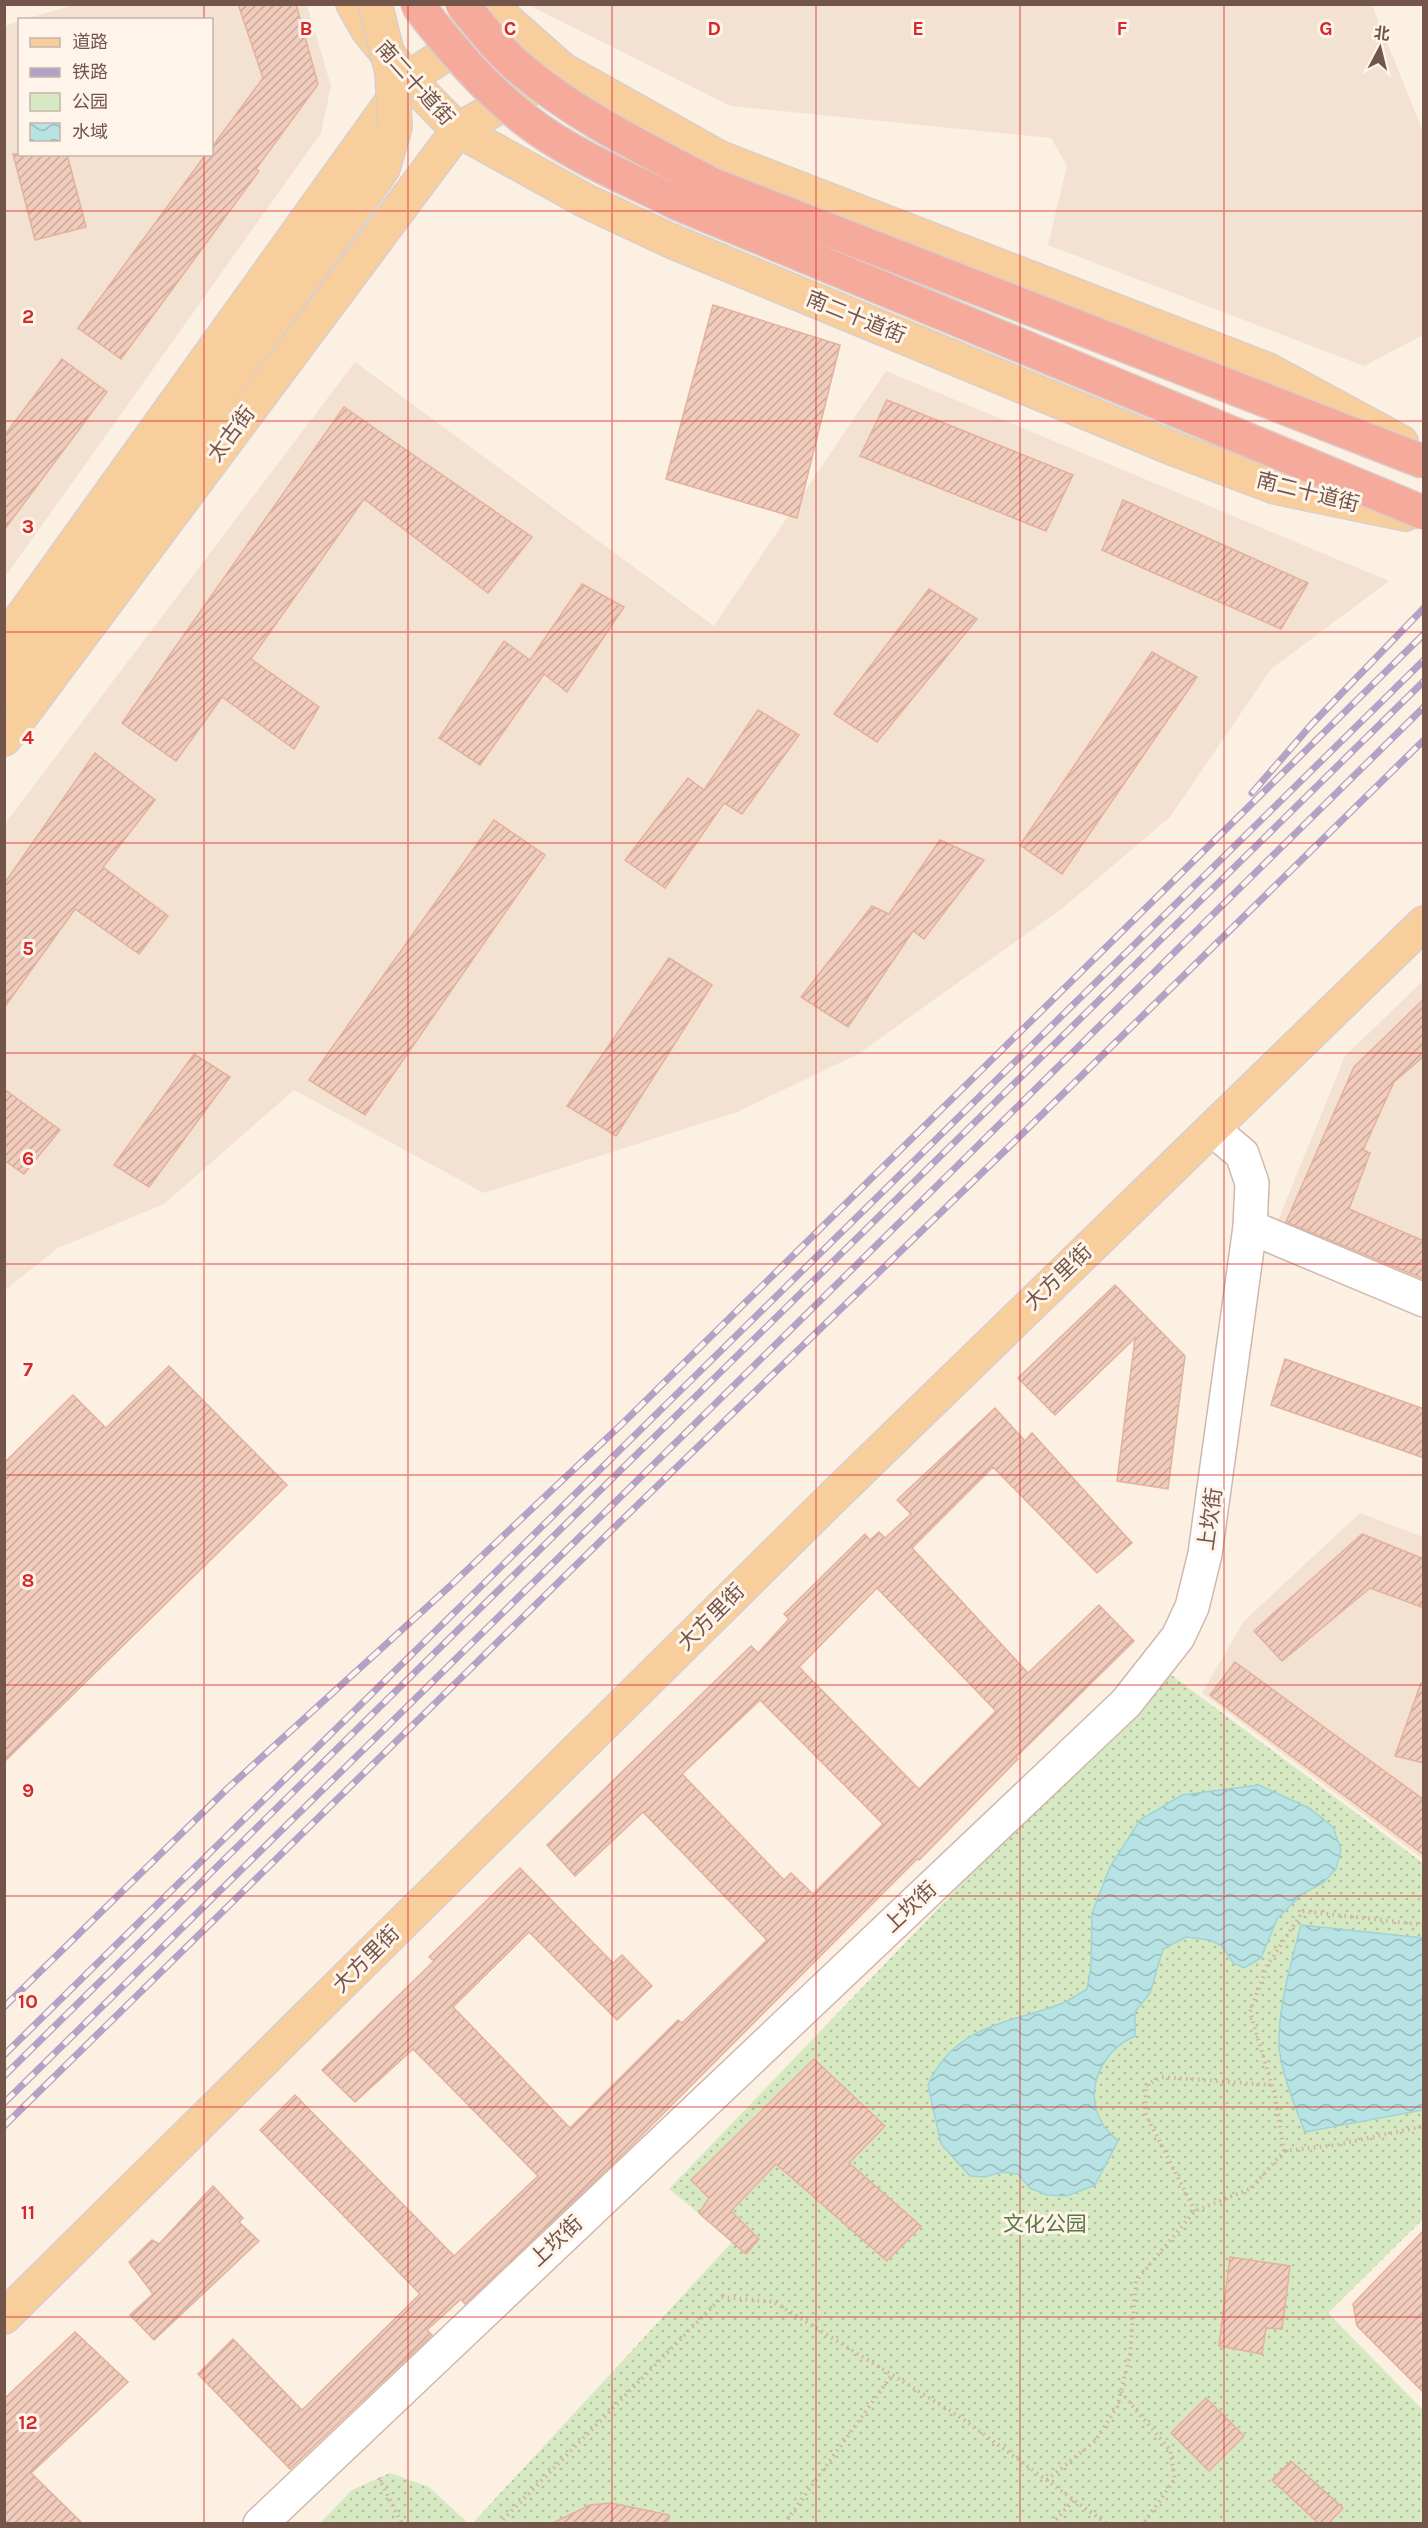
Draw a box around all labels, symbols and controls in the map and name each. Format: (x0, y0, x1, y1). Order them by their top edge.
text: B (300, 17, 312, 40)
text: C (504, 17, 516, 40)
text: D (707, 17, 721, 40)
text: E (912, 17, 924, 40)
text: F (1117, 17, 1128, 40)
text: G (1319, 17, 1333, 40)
legend (18, 18, 213, 156)
north arrow (1350, 18, 1410, 78)
text: 北 (1373, 23, 1391, 44)
text: 道路 (72, 31, 108, 53)
street label: 南二十道街 (371, 36, 459, 130)
text: 铁路 (72, 61, 108, 83)
text: 公园 (72, 91, 108, 113)
text: 水域 (72, 121, 108, 143)
street label: 南二十道街 (803, 286, 909, 348)
text: 2 (22, 305, 34, 328)
street label: 太古街 (202, 402, 260, 466)
street label: 南二十道街 (1254, 468, 1362, 516)
text: 3 (22, 515, 34, 538)
text: 4 (22, 726, 34, 749)
text: 5 (22, 937, 34, 960)
text: 6 (22, 1147, 34, 1170)
street label: 大方里街 (1019, 1239, 1097, 1315)
text: 7 (23, 1358, 33, 1381)
street label: 上坎街 (1194, 1486, 1226, 1552)
text: 8 (22, 1569, 34, 1592)
street label: 大方里街 (673, 1579, 749, 1655)
text: 9 (22, 1779, 34, 1802)
street label: 上坎街 (879, 1877, 941, 1937)
street label: 大方里街 (328, 1921, 404, 1997)
text: 10 (18, 1990, 38, 2013)
text: 11 (21, 2201, 35, 2224)
street label: 上坎街 (525, 2211, 587, 2271)
park label: 文化公园 (1003, 2212, 1087, 2236)
text: 12 (18, 2411, 38, 2434)

